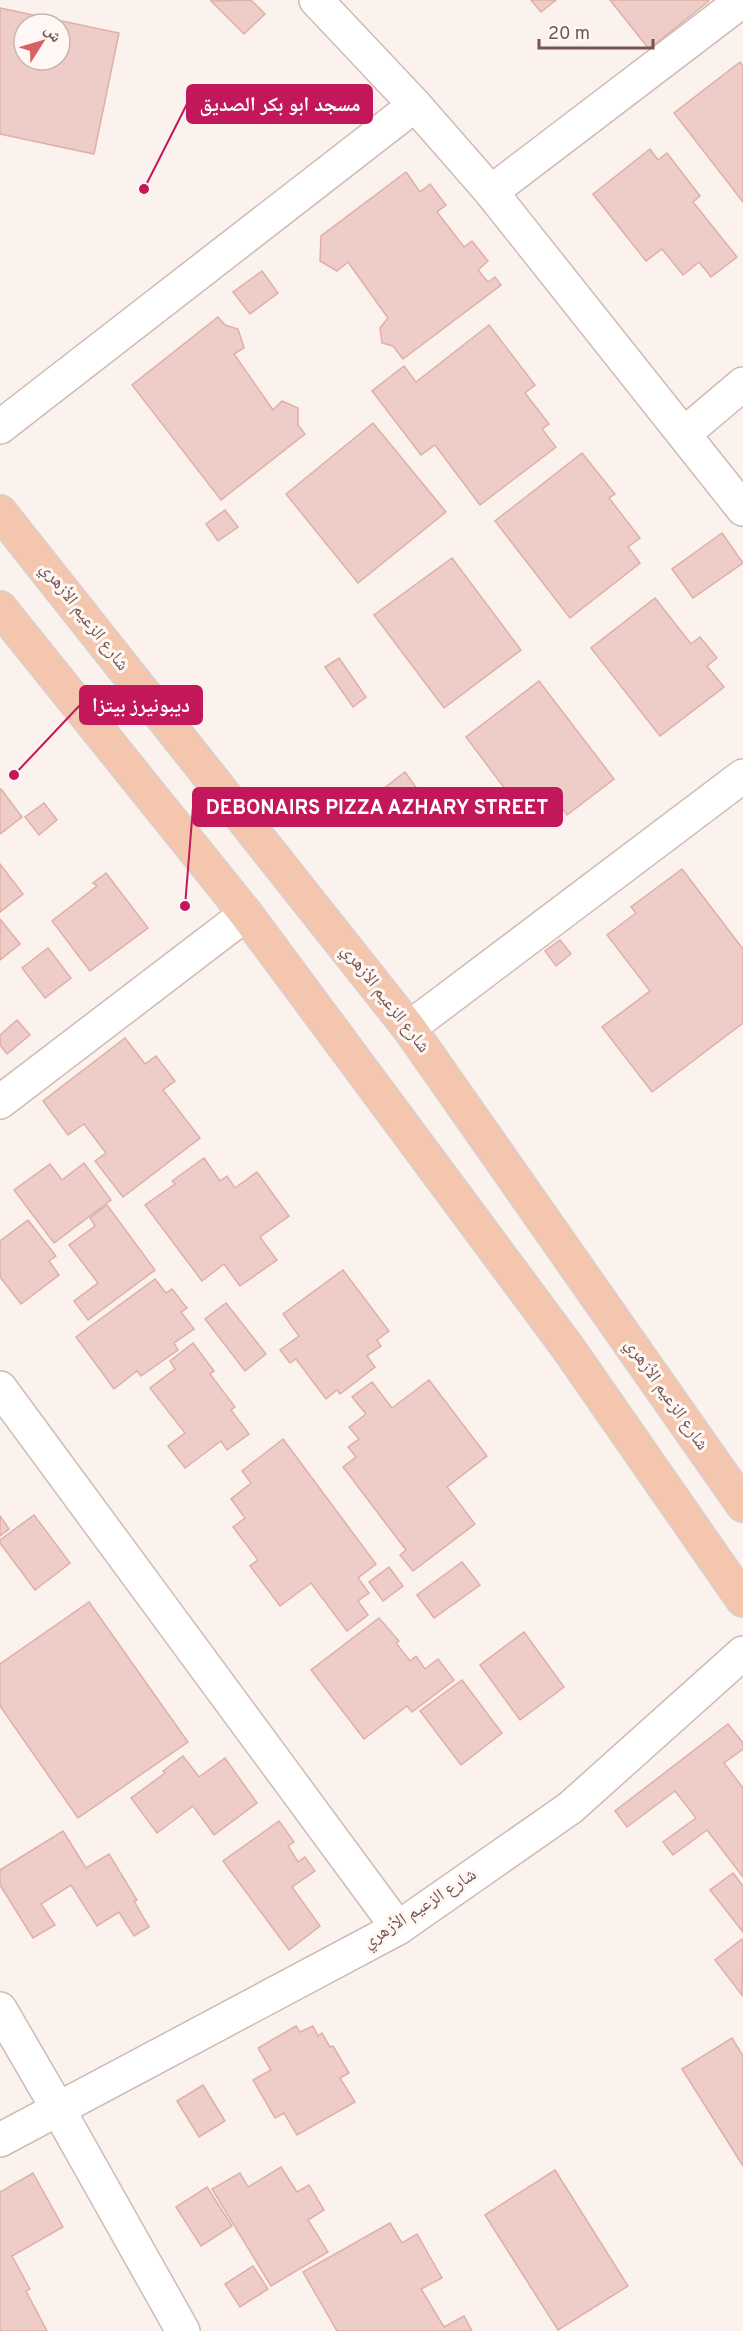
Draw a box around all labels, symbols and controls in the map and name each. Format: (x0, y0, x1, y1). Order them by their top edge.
north arrow (12, 12, 72, 72)
scale bar (539, 12, 653, 50)
text: ش (39, 21, 65, 47)
text: 20 m (548, 23, 590, 46)
callout: مسجد ابو بكر الصديق (187, 85, 372, 123)
text: مسجد ابو بكر الصديق (199, 93, 361, 119)
street label: شارع الزعيم الأزهري (33, 558, 133, 677)
callout: ديبونيرز بيتزا (80, 686, 202, 724)
text: ديبونيرز بيتزا (92, 694, 190, 720)
callout: DEBONAIRS PIZZA AZHARY STREET (193, 788, 562, 826)
text: DEBONAIRS PIZZA AZHARY STREET (206, 796, 548, 822)
street label: شارع الزعيم الأزهري (334, 940, 434, 1059)
street label: شارع الزعيم الأزهري (618, 1335, 713, 1456)
street label: شارع الزعيم الأزهري (359, 1864, 482, 1956)

